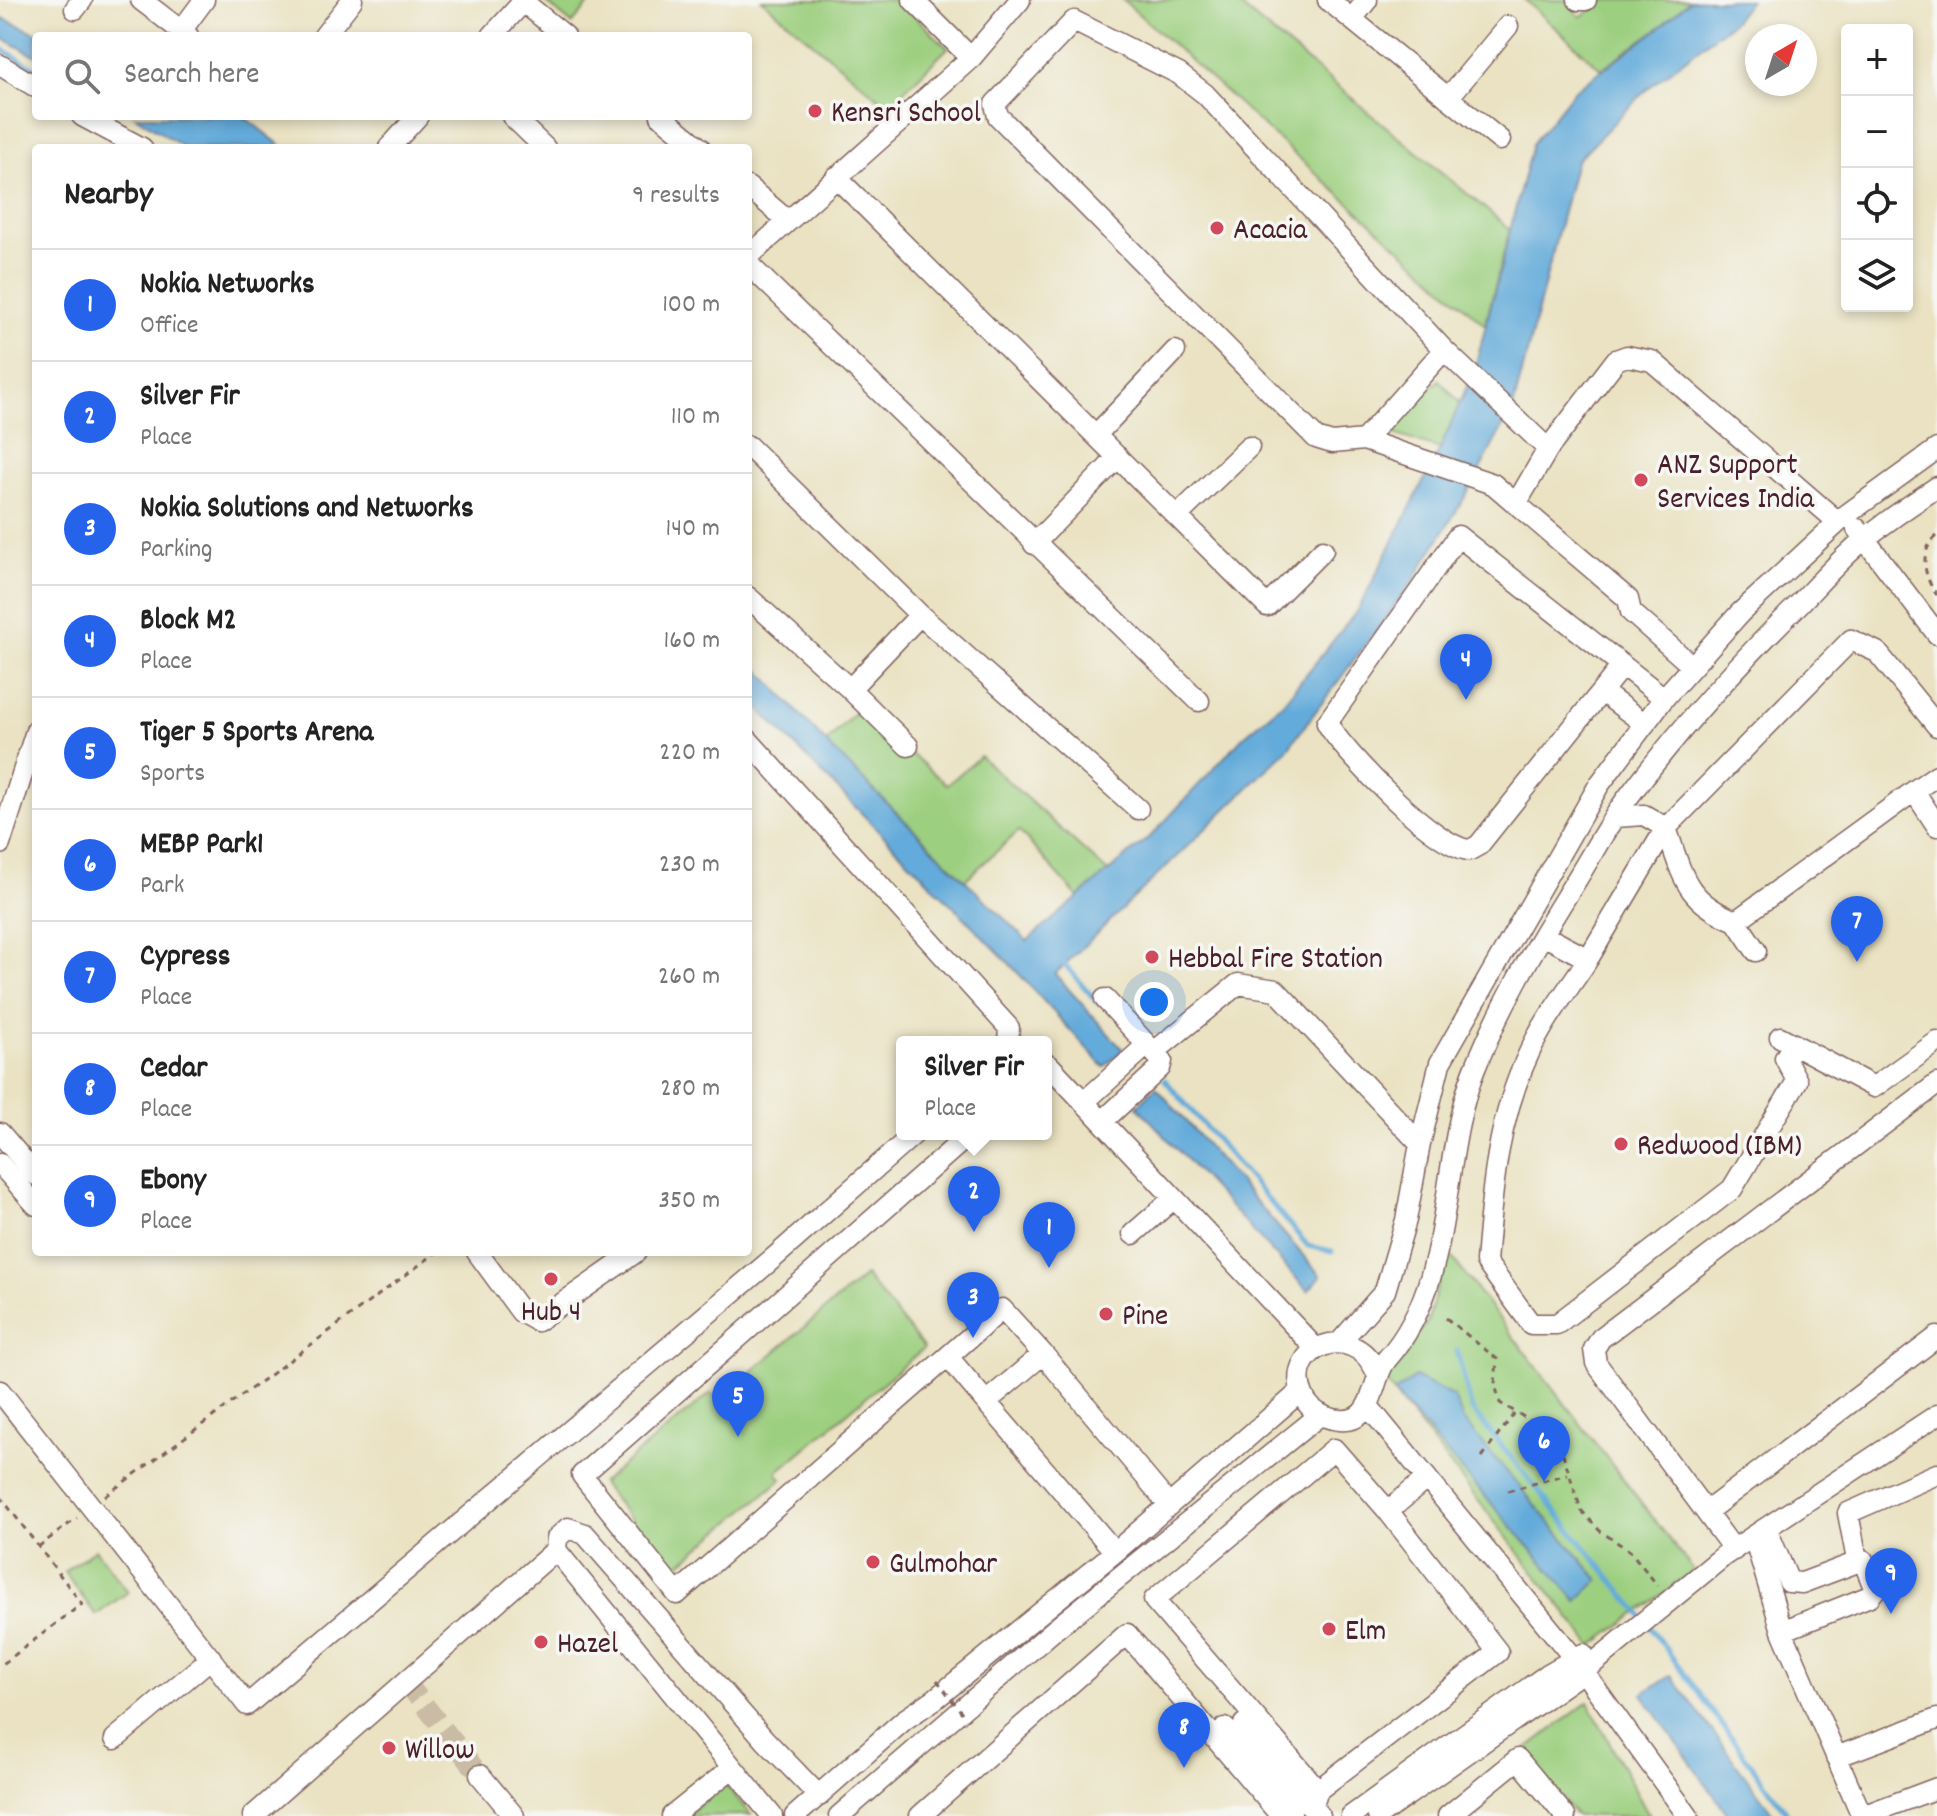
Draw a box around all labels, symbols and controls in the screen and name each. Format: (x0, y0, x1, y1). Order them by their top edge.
north arrow (1745, 24, 1817, 96)
map controls (1841, 24, 1913, 312)
button: + (1841, 24, 1913, 96)
search box (32, 32, 752, 120)
icon: search (60, 54, 104, 98)
text: Search here (124, 55, 260, 98)
place label: Kensri School (831, 94, 981, 137)
button: − (1841, 96, 1913, 168)
marker: Kensri School (806, 102, 824, 120)
button: locate (1841, 168, 1913, 240)
text: Nearby (64, 172, 153, 221)
text: 9 results (632, 178, 720, 215)
place label: Acacia (1233, 211, 1308, 254)
marker: Acacia (1208, 219, 1226, 237)
button: layers (1841, 240, 1913, 312)
text: Nokia Networks (140, 265, 315, 308)
text: 1 (87, 287, 93, 324)
text: 100 m (662, 287, 720, 324)
text: Office (140, 308, 198, 345)
text: Silver Fir (140, 377, 240, 420)
text: 2 (84, 399, 96, 436)
text: 110 m (671, 399, 720, 436)
text: Place (140, 420, 192, 457)
place label: ANZ Support Services India (1657, 446, 1815, 523)
marker: ANZ Support Services India (1632, 471, 1650, 489)
text: Nokia Solutions and Networks (140, 489, 474, 532)
text: 3 (84, 511, 96, 548)
text: 140 m (666, 511, 720, 548)
text: Parking (140, 532, 212, 569)
text: Block M2 (140, 601, 237, 644)
text: 4 (85, 623, 95, 660)
text: 160 m (664, 623, 720, 660)
pin: 4 (1440, 634, 1492, 700)
text: Place (140, 644, 192, 681)
text: Tiger 5 Sports Arena (140, 713, 373, 756)
text: 5 (84, 735, 96, 772)
text: 220 m (659, 735, 720, 772)
text: Sports (140, 756, 205, 793)
text: MEBP Park1 (140, 825, 264, 868)
text: 6 (84, 847, 96, 884)
text: 230 m (659, 847, 720, 884)
text: Park (140, 868, 184, 905)
pin: 7 (1831, 896, 1883, 962)
text: Cypress (140, 937, 230, 980)
place label: Hebbal Fire Station (1168, 940, 1383, 983)
marker: Hebbal Fire Station (1143, 948, 1161, 966)
text: 7 (85, 959, 95, 996)
text: 260 m (658, 959, 720, 996)
text: Place (140, 980, 192, 1017)
your location (1134, 982, 1174, 1022)
popup (896, 1036, 1052, 1140)
text: Silver Fir (924, 1048, 1024, 1091)
text: Cedar (140, 1049, 207, 1092)
text: 8 (85, 1071, 95, 1108)
text: 280 m (660, 1071, 720, 1108)
text: Place (924, 1091, 976, 1128)
text: Place (140, 1092, 192, 1129)
place label: Redwood (IBM) (1637, 1127, 1802, 1170)
marker: Redwood (IBM) (1612, 1135, 1630, 1153)
text: Ebony (140, 1161, 206, 1204)
pin: 2 (948, 1166, 1000, 1232)
text: 9 (84, 1183, 96, 1220)
text: 350 m (658, 1183, 720, 1220)
pin: 1 (1023, 1202, 1075, 1268)
text: Place (140, 1204, 192, 1241)
marker: Hub 4 (542, 1270, 560, 1288)
pin: 3 (947, 1272, 999, 1338)
place label: Hub 4 (521, 1293, 581, 1336)
place label: Pine (1122, 1297, 1168, 1340)
marker: Pine (1097, 1305, 1115, 1323)
pin: 5 (712, 1371, 764, 1437)
pin: 6 (1518, 1416, 1570, 1482)
place label: Gulmohar (889, 1545, 997, 1588)
pin: 9 (1865, 1548, 1917, 1614)
marker: Gulmohar (864, 1553, 882, 1571)
place label: Elm (1345, 1612, 1386, 1655)
marker: Elm (1320, 1620, 1338, 1638)
place label: Hazel (557, 1625, 618, 1668)
marker: Hazel (532, 1633, 550, 1651)
pin: 8 (1158, 1702, 1210, 1768)
place label: Willow (405, 1731, 475, 1774)
marker: Willow (380, 1739, 398, 1757)

